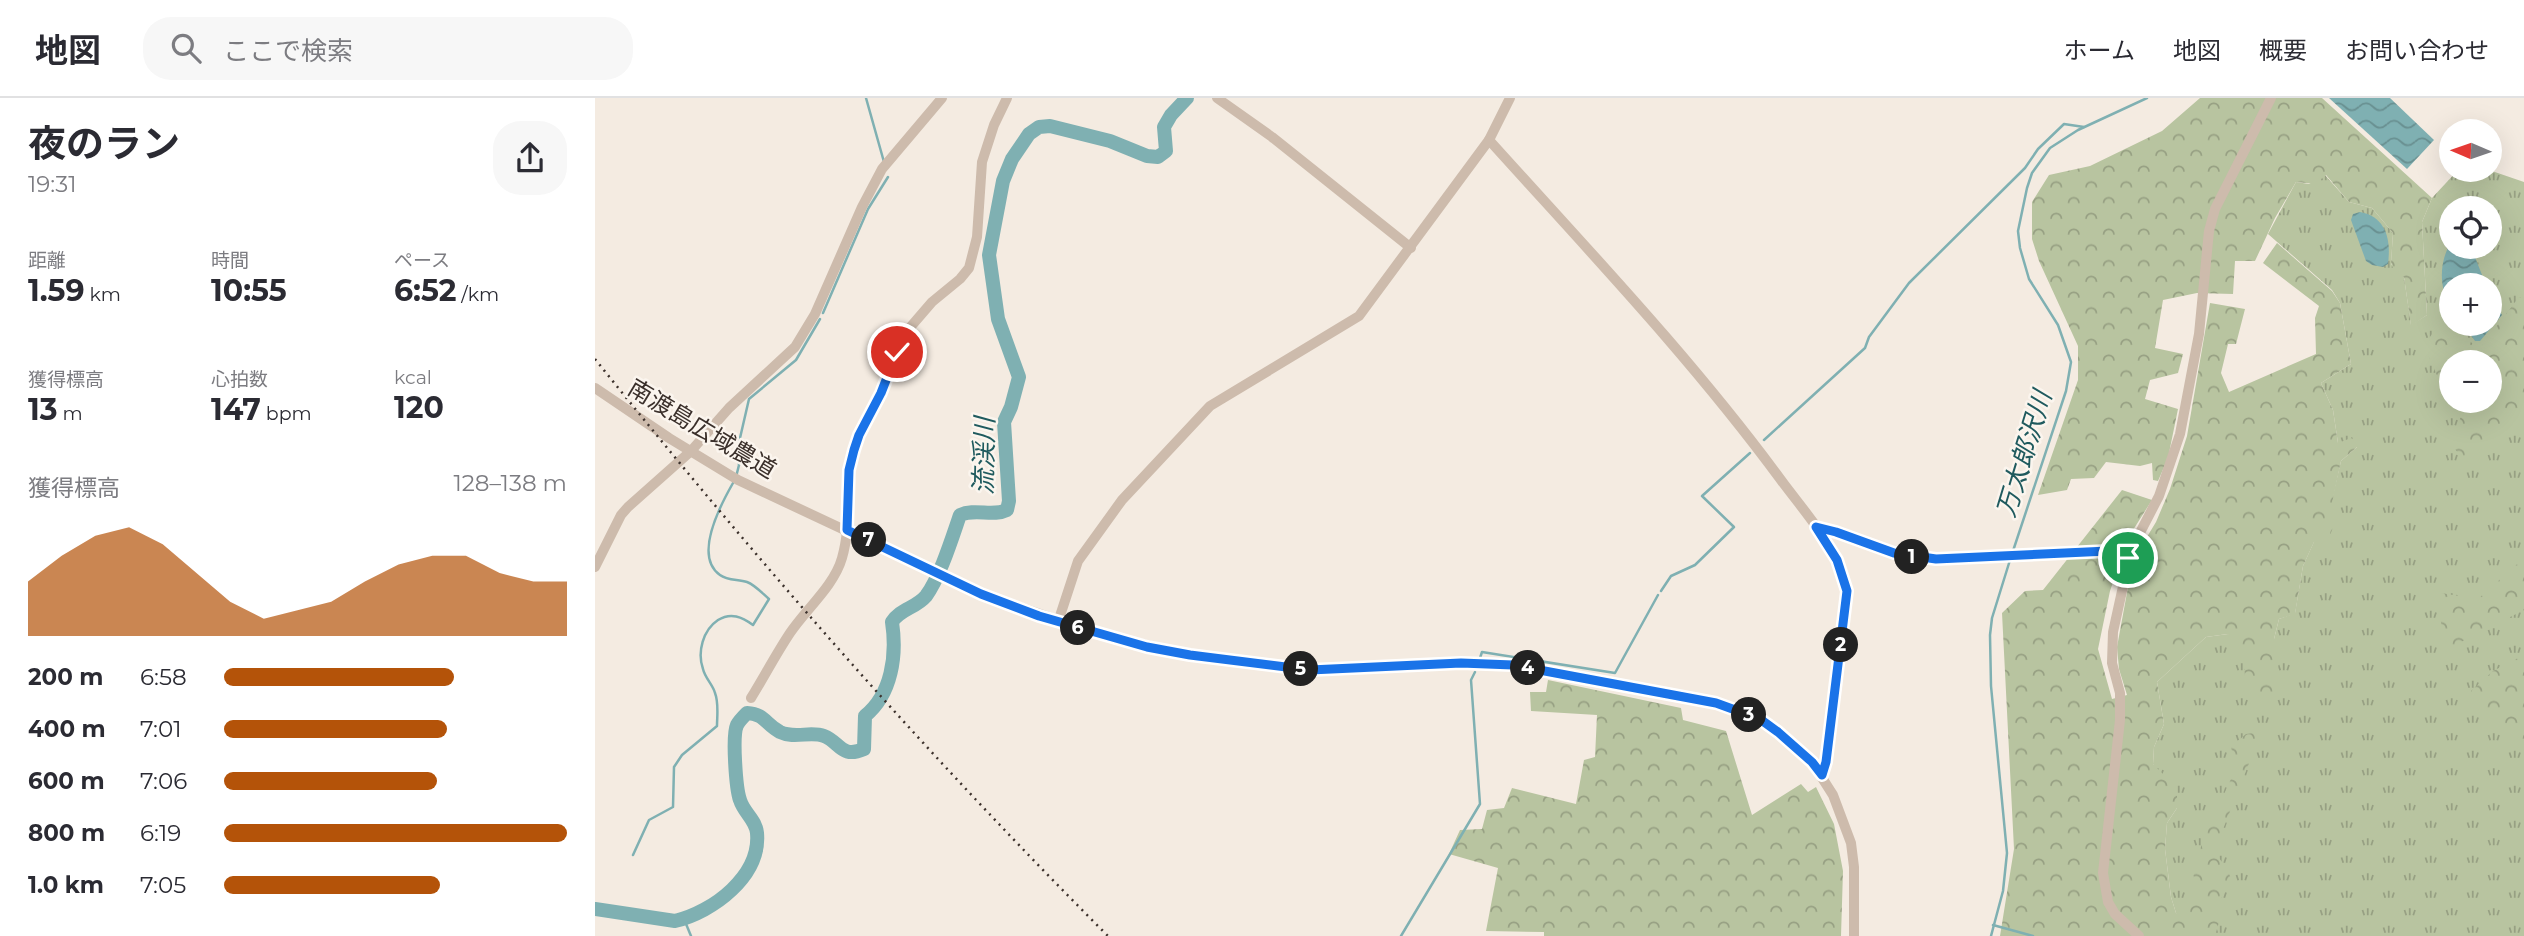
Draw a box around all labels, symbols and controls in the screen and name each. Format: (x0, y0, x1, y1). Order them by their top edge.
search box (143, 17, 633, 80)
icon: search (167, 29, 205, 67)
text: 地図 (35, 30, 101, 70)
text: ここで検索 (223, 35, 353, 67)
text: ホーム (2064, 36, 2135, 65)
text: 地図 (2173, 36, 2221, 65)
text: 概要 (2259, 36, 2307, 65)
text: お問い合わせ (2345, 36, 2489, 65)
north arrow (2439, 119, 2503, 182)
map controls (2439, 119, 2502, 413)
text: 夜のラン (28, 120, 180, 167)
button: share (493, 121, 567, 195)
text: 19:31 (28, 170, 76, 198)
button: locate (2439, 196, 2502, 259)
text: 距離 (28, 249, 66, 272)
text: 時間 (211, 249, 249, 272)
text: ペース (394, 249, 450, 272)
text: 1.59 (28, 272, 85, 309)
text: 10:55 (211, 272, 287, 309)
text: 6:52 (394, 272, 456, 309)
button: + (2439, 273, 2502, 336)
text: km (85, 283, 121, 306)
text: /km (456, 283, 499, 306)
pin (867, 322, 927, 382)
icon: check (878, 333, 916, 371)
button: − (2439, 350, 2502, 413)
text: kcal (394, 366, 432, 389)
text: 獲得標高 (28, 368, 104, 391)
text: 心拍数 (211, 368, 268, 391)
street label: 南渡島広域農道 (623, 373, 782, 484)
water label: 万太郎沢川 (1990, 384, 2059, 521)
text: 120 (394, 389, 444, 426)
text: 13 (28, 391, 58, 428)
text: 147 (211, 391, 261, 428)
text: m (58, 402, 83, 425)
text: bpm (261, 402, 312, 425)
water label: 流渓川 (967, 414, 1001, 495)
text: 128–138 m (453, 469, 567, 497)
text: 獲得標高 (28, 474, 120, 502)
pin: 7 (851, 522, 887, 558)
text: 7 (863, 528, 874, 551)
pin (2098, 528, 2158, 588)
icon: arrive (2109, 539, 2147, 577)
pin: 1 (1895, 540, 1929, 574)
text: 1 (1908, 545, 1915, 568)
pin: 6 (1061, 610, 1095, 646)
text: 6 (1071, 616, 1084, 639)
pin: 2 (1823, 628, 1859, 662)
text: 2 (1835, 633, 1846, 656)
pin: 4 (1511, 650, 1545, 686)
pin: 5 (1283, 652, 1319, 686)
text: 4 (1521, 656, 1534, 679)
text: 5 (1295, 657, 1306, 680)
text: 200 m (28, 663, 103, 691)
text: 6:58 (140, 663, 187, 691)
pin: 3 (1731, 698, 1767, 732)
text: 3 (1743, 703, 1754, 726)
text: 400 m (28, 715, 106, 743)
text: 7:01 (140, 715, 182, 743)
text: 600 m (28, 767, 105, 795)
text: 7:06 (140, 767, 187, 795)
text: 800 m (28, 819, 105, 847)
text: 6:19 (140, 819, 181, 847)
text: 1.0 km (28, 871, 104, 899)
text: 7:05 (140, 871, 186, 899)

